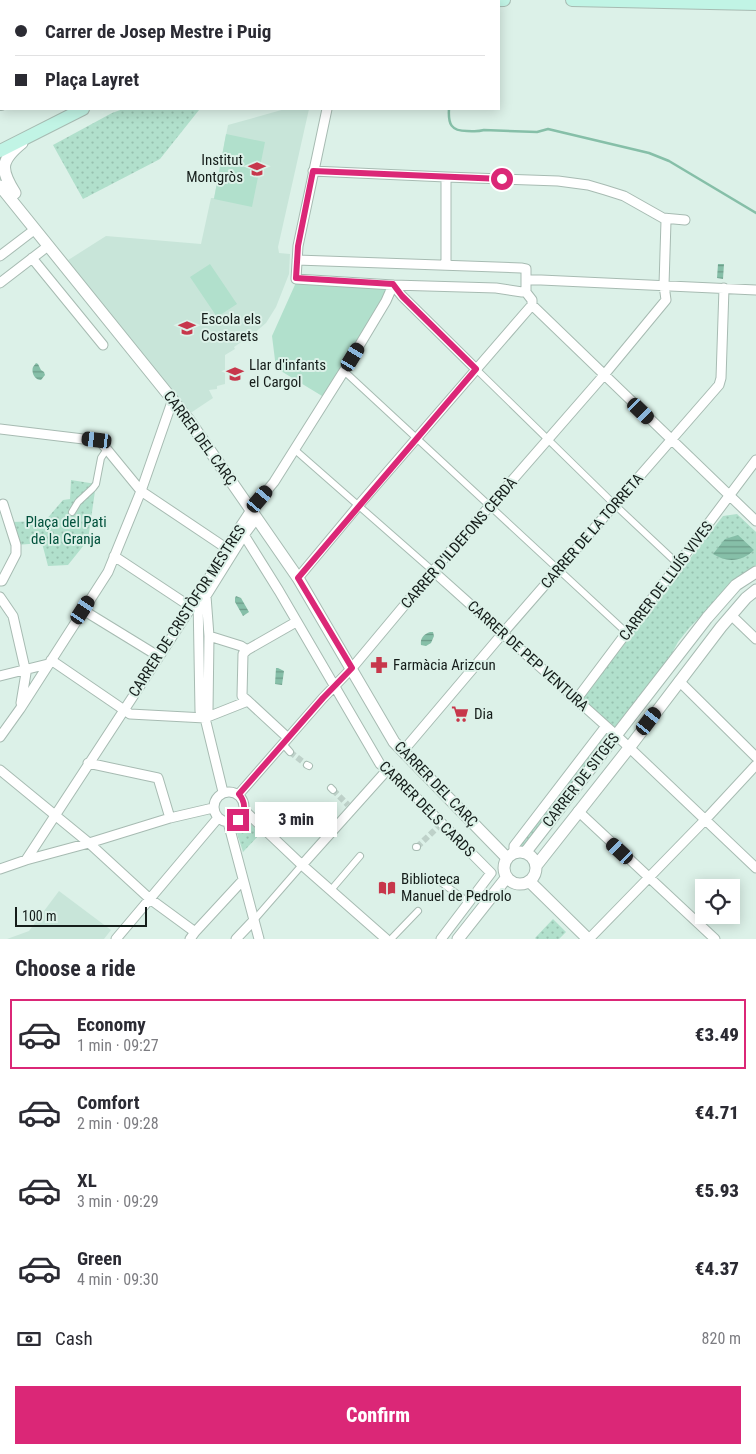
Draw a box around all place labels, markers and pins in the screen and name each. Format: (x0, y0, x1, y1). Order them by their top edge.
place label: Institut Montgròs (186, 151, 243, 186)
school or university icon: Institut Montgròs (247, 159, 267, 179)
place label: Escola els Costarets (201, 310, 261, 345)
school or university icon: Escola els Costarets (177, 318, 197, 338)
place label: Llar d'infants el Cargol (249, 356, 326, 391)
school or university icon: Llar d'infants el Cargol (225, 364, 245, 384)
pharmacy icon: Farmàcia Arizcun (369, 655, 389, 675)
place label: Farmàcia Arizcun (393, 656, 496, 674)
supermarket icon: Dia (450, 704, 470, 724)
place label: Dia (474, 705, 493, 723)
place label: Biblioteca Manuel de Pedrolo (401, 870, 511, 905)
library icon: Biblioteca Manuel de Pedrolo (377, 878, 397, 898)

